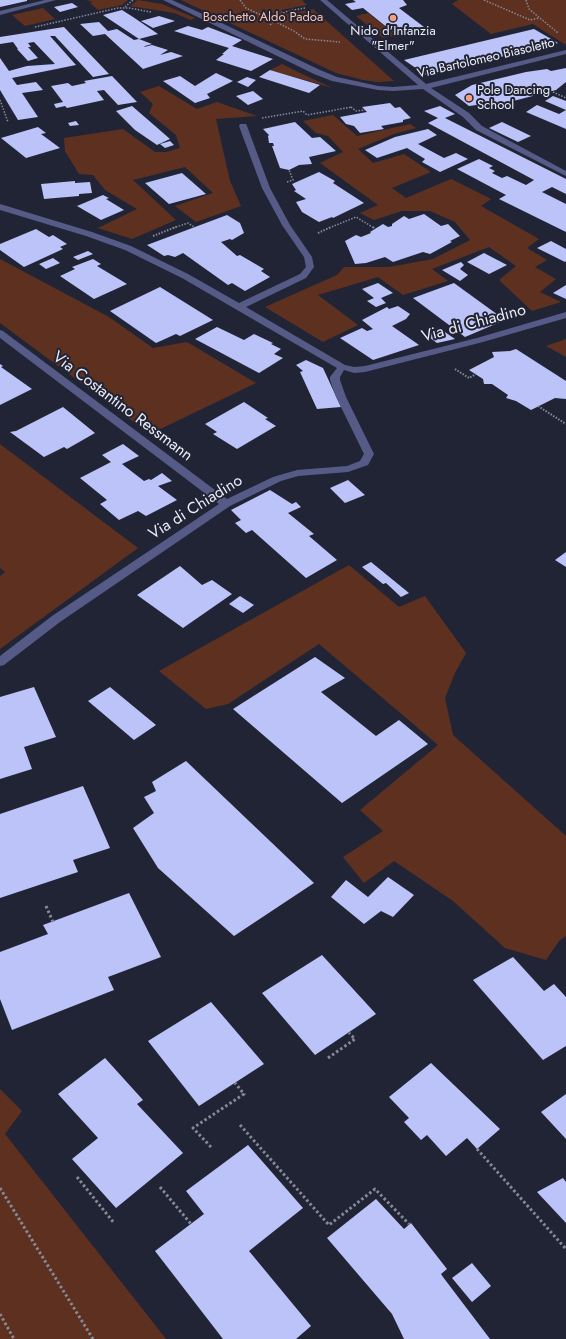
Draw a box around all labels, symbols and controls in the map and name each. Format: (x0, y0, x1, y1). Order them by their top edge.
park label: Boschetto Aldo Padoa (203, 10, 323, 26)
marker: Nido d'Infanzia "Elmer" (388, 13, 398, 23)
place label: Nido d'Infanzia "Elmer" (350, 24, 436, 55)
street label: Via Bartolomeo Biasoletto (416, 36, 556, 82)
place label: Pole Dancing School (477, 83, 550, 114)
marker: Pole Dancing School (464, 93, 474, 103)
street label: Via di Chiadino (420, 301, 528, 347)
street label: Via Costantino Ressmann (48, 348, 196, 466)
street label: Via di Chiadino (146, 472, 246, 544)

